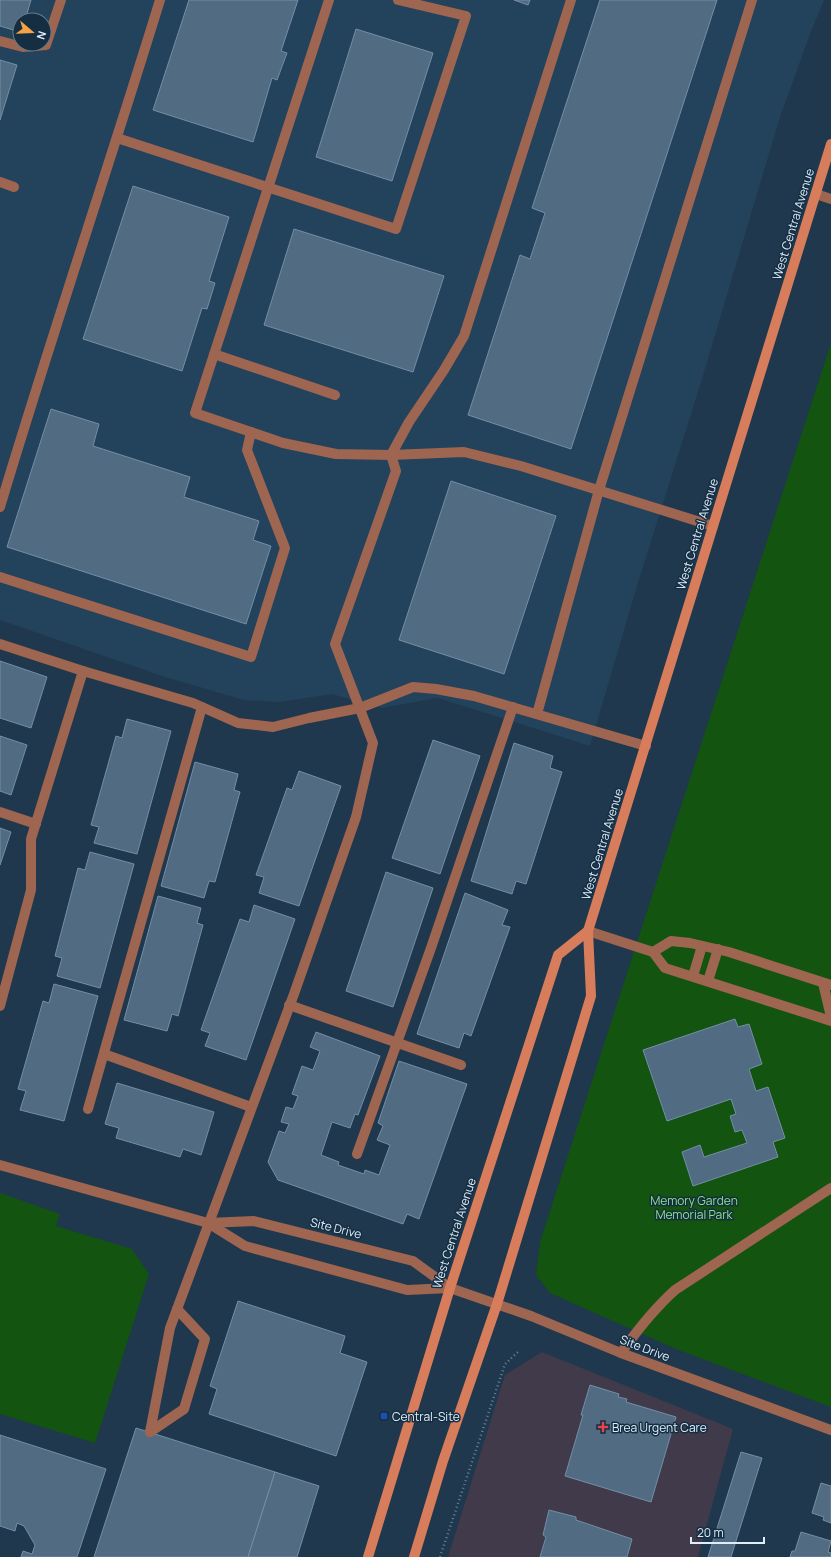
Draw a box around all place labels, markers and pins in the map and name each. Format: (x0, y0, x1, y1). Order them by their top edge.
place label: Central-Site (392, 1408, 460, 1425)
marker: Central-Site (379, 1411, 389, 1421)
place label: Brea Urgent Care (612, 1419, 707, 1436)
marker: Brea Urgent Care (597, 1421, 609, 1433)

